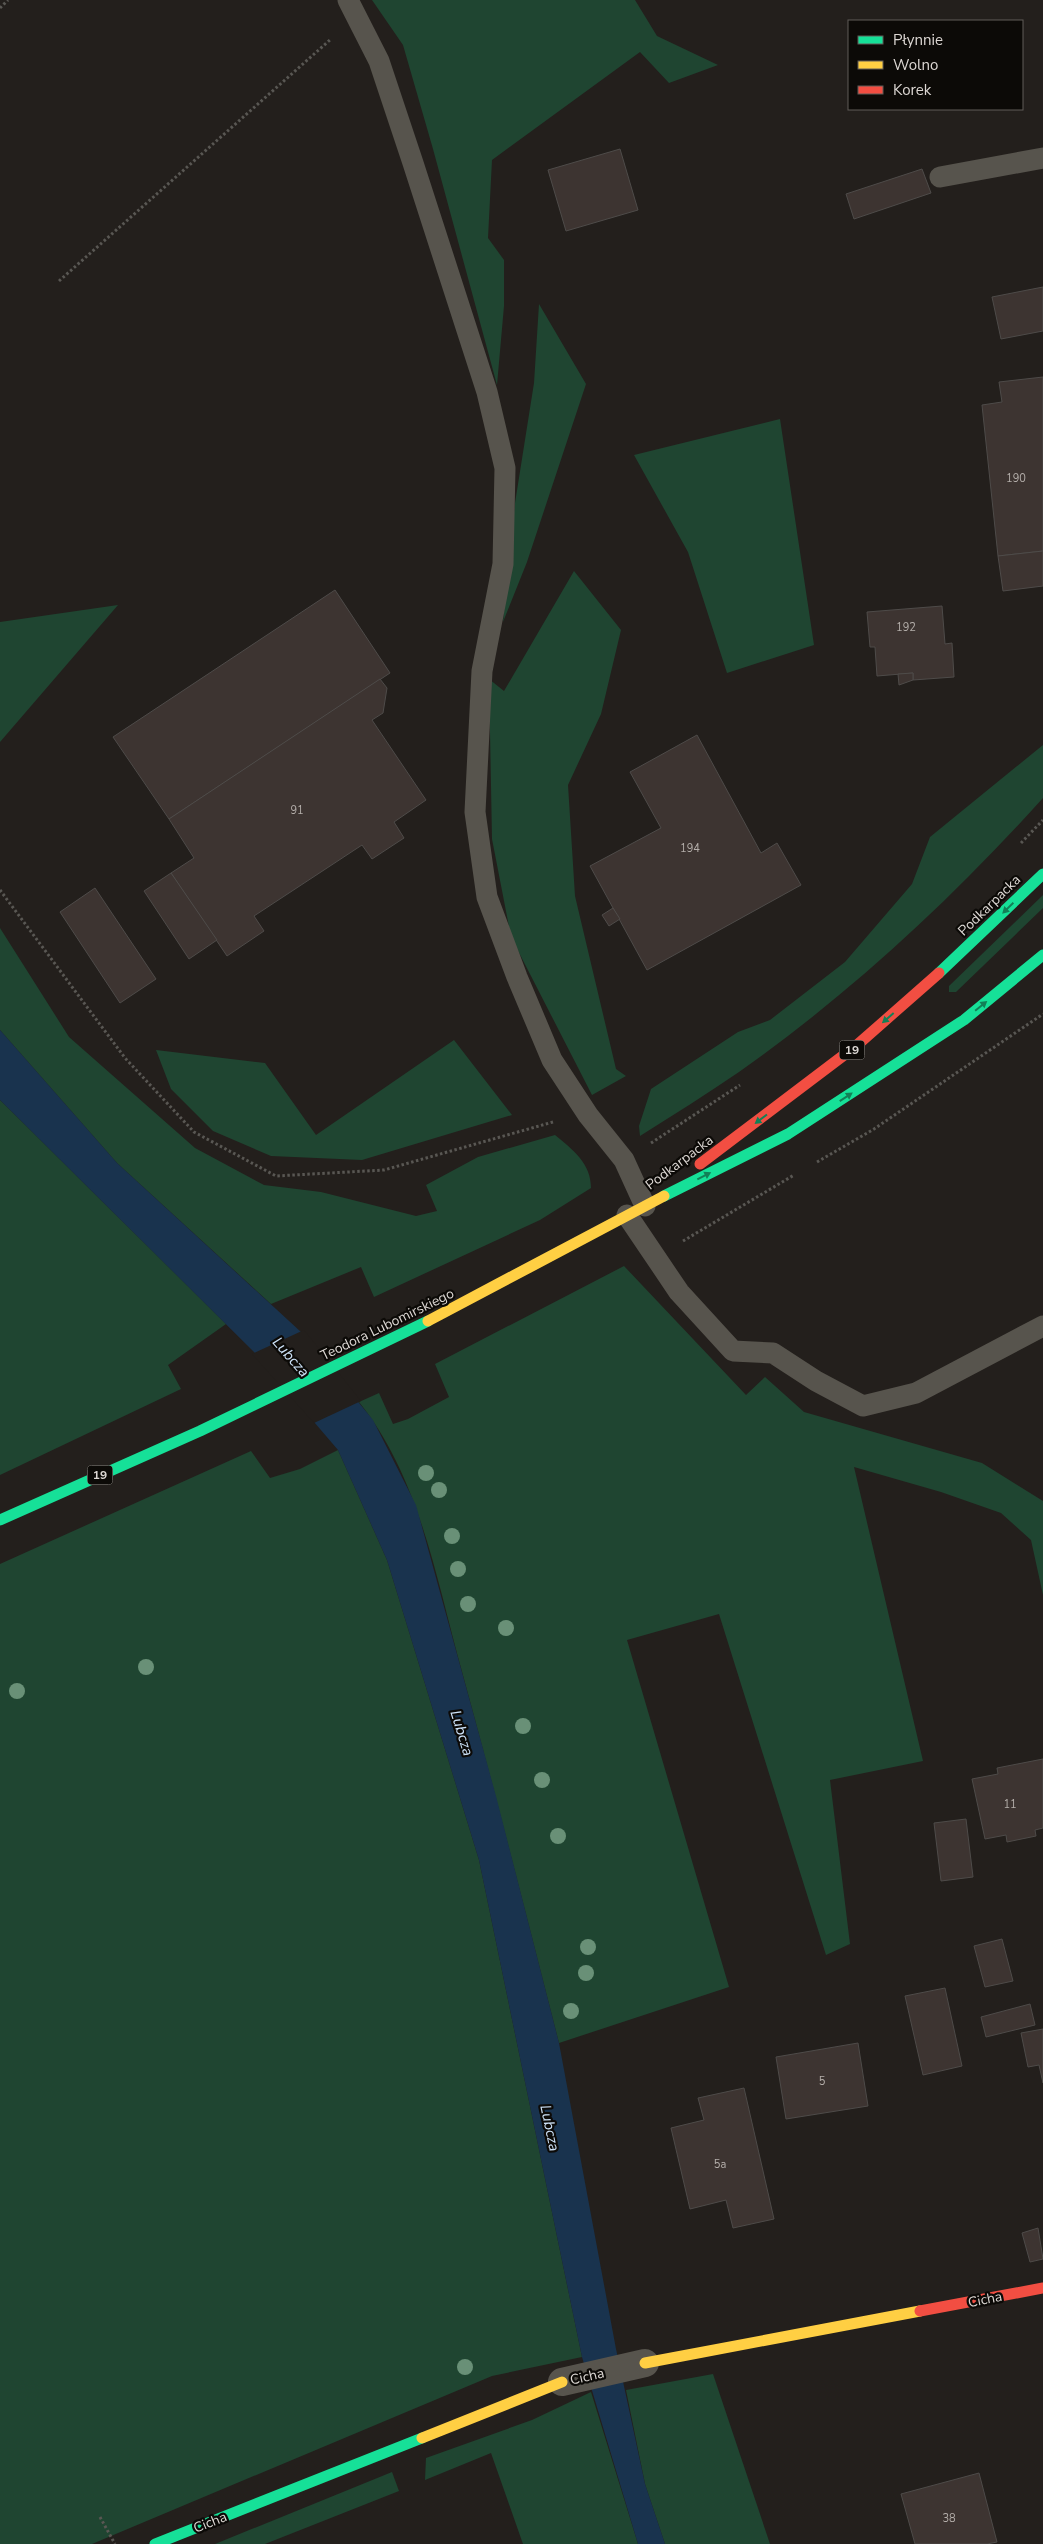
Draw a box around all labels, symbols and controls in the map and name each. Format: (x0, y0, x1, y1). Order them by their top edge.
legend (848, 20, 1023, 110)
text: Płynnie (893, 30, 943, 50)
text: Wolno (893, 55, 938, 75)
text: Korek (893, 80, 932, 100)
house number: 190 (1006, 471, 1026, 486)
house number: 192 (896, 620, 916, 635)
house number: 91 (290, 803, 304, 818)
house number: 194 (680, 841, 700, 856)
street label: Podkarpacka (954, 871, 1025, 940)
one-way arrow (1002, 902, 1014, 914)
one-way arrow (974, 1001, 987, 1012)
one-way arrow (883, 1012, 895, 1024)
road number: 19 (840, 1040, 864, 1060)
one-way arrow (839, 1092, 852, 1101)
one-way arrow (755, 1113, 768, 1124)
street label: Podkarpacka (642, 1131, 717, 1194)
one-way arrow (697, 1172, 712, 1180)
street label: Teodora Lubomirskiego (317, 1284, 457, 1365)
water label: Lubcza (268, 1333, 314, 1381)
road number: 19 (88, 1466, 112, 1484)
water label: Lubcza (446, 1708, 478, 1758)
house number: 11 (1003, 1797, 1017, 1812)
house number: 5 (819, 2074, 826, 2089)
water label: Lubcza (535, 2103, 565, 2153)
house number: 5a (714, 2157, 726, 2172)
street label: Cicha (966, 2287, 1004, 2312)
street label: Cicha (568, 2363, 606, 2390)
street label: Cicha (191, 2507, 230, 2538)
house number: 38 (942, 2511, 956, 2526)

